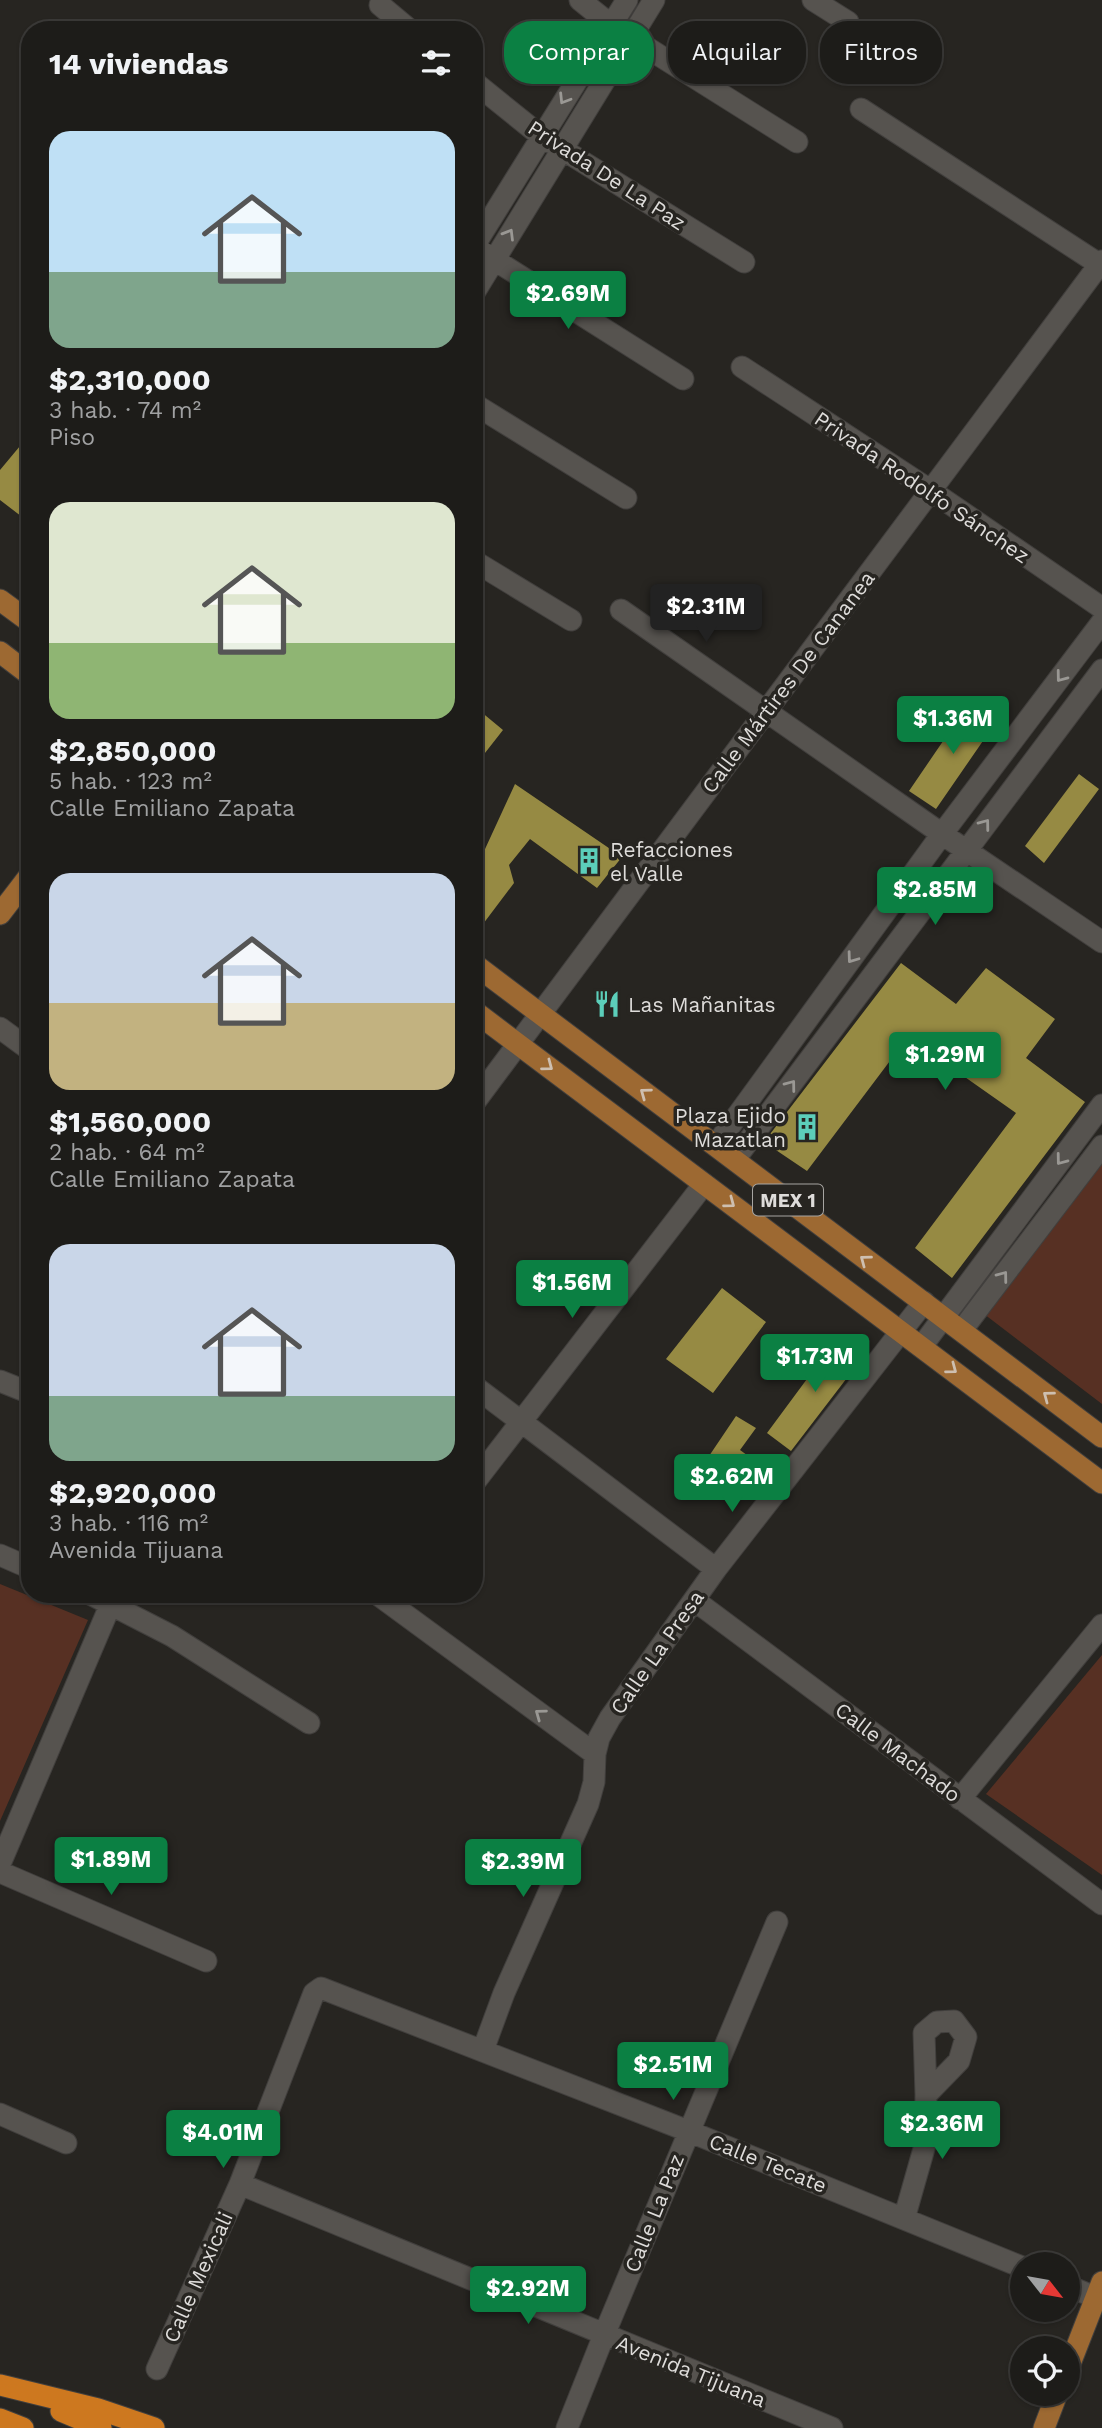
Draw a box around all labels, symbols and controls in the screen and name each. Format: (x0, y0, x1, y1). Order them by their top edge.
chip: Comprar (504, 21, 654, 84)
chip: Alquilar (668, 21, 806, 84)
chip: Filtros (820, 21, 942, 84)
icon: filters (417, 44, 455, 82)
text: 14 viviendas (49, 46, 229, 81)
one-way arrow (560, 91, 573, 104)
street label: Privada De La Paz (524, 115, 690, 235)
icon: home (189, 176, 315, 302)
one-way arrow (501, 229, 514, 242)
pin: $2.69M (511, 272, 625, 331)
text: $2.69M (526, 280, 610, 307)
text: $2,310,000 (49, 362, 211, 397)
text: 3 hab. · 74 m² (49, 397, 201, 424)
street label: Privada Rodolfo Sánchez (810, 406, 1034, 568)
text: Piso (49, 424, 95, 451)
icon: home (189, 547, 315, 673)
street label: Calle Mártires De Cananea (696, 566, 880, 798)
pin: $2.31M (649, 584, 763, 644)
text: $2.31M (666, 593, 746, 620)
one-way arrow (1056, 669, 1069, 682)
pin: $1.36M (896, 696, 1010, 756)
text: $1.36M (913, 705, 993, 732)
text: $2,850,000 (49, 733, 217, 768)
text: 5 hab. · 123 m² (49, 768, 212, 795)
text: Calle Emiliano Zapata (49, 795, 295, 822)
one-way arrow (977, 819, 989, 832)
place label: Refacciones el Valle (610, 837, 733, 886)
building icon: Refacciones el Valle (574, 846, 604, 876)
pin: $2.85M (878, 867, 992, 927)
text: $2.85M (893, 876, 977, 903)
icon: home (189, 918, 315, 1044)
one-way arrow (848, 950, 860, 963)
restaurant icon: Las Mañanitas (592, 989, 622, 1019)
place label: Las Mañanitas (628, 992, 776, 1017)
pin: $1.29M (888, 1032, 1002, 1092)
text: $1.29M (905, 1041, 985, 1068)
one-way arrow (541, 1058, 553, 1071)
one-way arrow (782, 1080, 795, 1093)
one-way arrow (640, 1088, 653, 1101)
place label: Plaza Ejido Mazatlan (675, 1103, 786, 1152)
text: $1,560,000 (49, 1104, 211, 1139)
building icon: Plaza Ejido Mazatlan (792, 1112, 822, 1142)
text: 2 hab. · 64 m² (49, 1139, 205, 1166)
one-way arrow (1057, 1152, 1069, 1164)
text: Calle Emiliano Zapata (49, 1166, 295, 1193)
road number: MEX 1 (753, 1184, 823, 1216)
one-way arrow (722, 1195, 735, 1207)
one-way arrow (861, 1255, 873, 1268)
pin: $1.56M (515, 1260, 629, 1320)
text: $1.56M (532, 1269, 612, 1296)
one-way arrow (995, 1271, 1008, 1284)
icon: home (189, 1289, 315, 1415)
pin: $1.73M (758, 1334, 872, 1394)
text: $1.73M (776, 1343, 854, 1370)
one-way arrow (944, 1360, 956, 1373)
one-way arrow (1043, 1391, 1055, 1404)
pin: $2.62M (675, 1454, 789, 1514)
text: $2.62M (690, 1463, 774, 1490)
text: $2,920,000 (49, 1475, 217, 1510)
text: 3 hab. · 116 m² (49, 1510, 208, 1537)
text: Avenida Tijuana (49, 1537, 223, 1564)
street label: Calle La Presa (605, 1585, 709, 1719)
street label: Calle Machado (830, 1697, 966, 1807)
one-way arrow (535, 1710, 547, 1722)
pin: $1.89M (54, 1838, 168, 1897)
pin: $2.39M (466, 1840, 580, 1899)
text: $1.89M (71, 1846, 151, 1873)
text: $2.39M (481, 1848, 565, 1875)
pin: $2.51M (616, 2042, 730, 2102)
text: $2.51M (633, 2051, 713, 2078)
pin: $2.36M (885, 2102, 999, 2161)
pin: $4.01M (166, 2110, 280, 2170)
text: $2.36M (900, 2110, 984, 2137)
text: $4.01M (182, 2119, 264, 2146)
street label: Calle Tecate (706, 2128, 830, 2198)
street label: Calle La Paz (619, 2150, 689, 2276)
street label: Calle Mexicali (158, 2208, 238, 2346)
north arrow (1010, 2252, 1080, 2322)
map controls (1010, 2252, 1080, 2406)
pin: $2.92M (471, 2266, 585, 2326)
text: $2.92M (486, 2275, 570, 2302)
street label: Avenida Tijuana (613, 2330, 770, 2412)
button: locate (1010, 2336, 1080, 2406)

